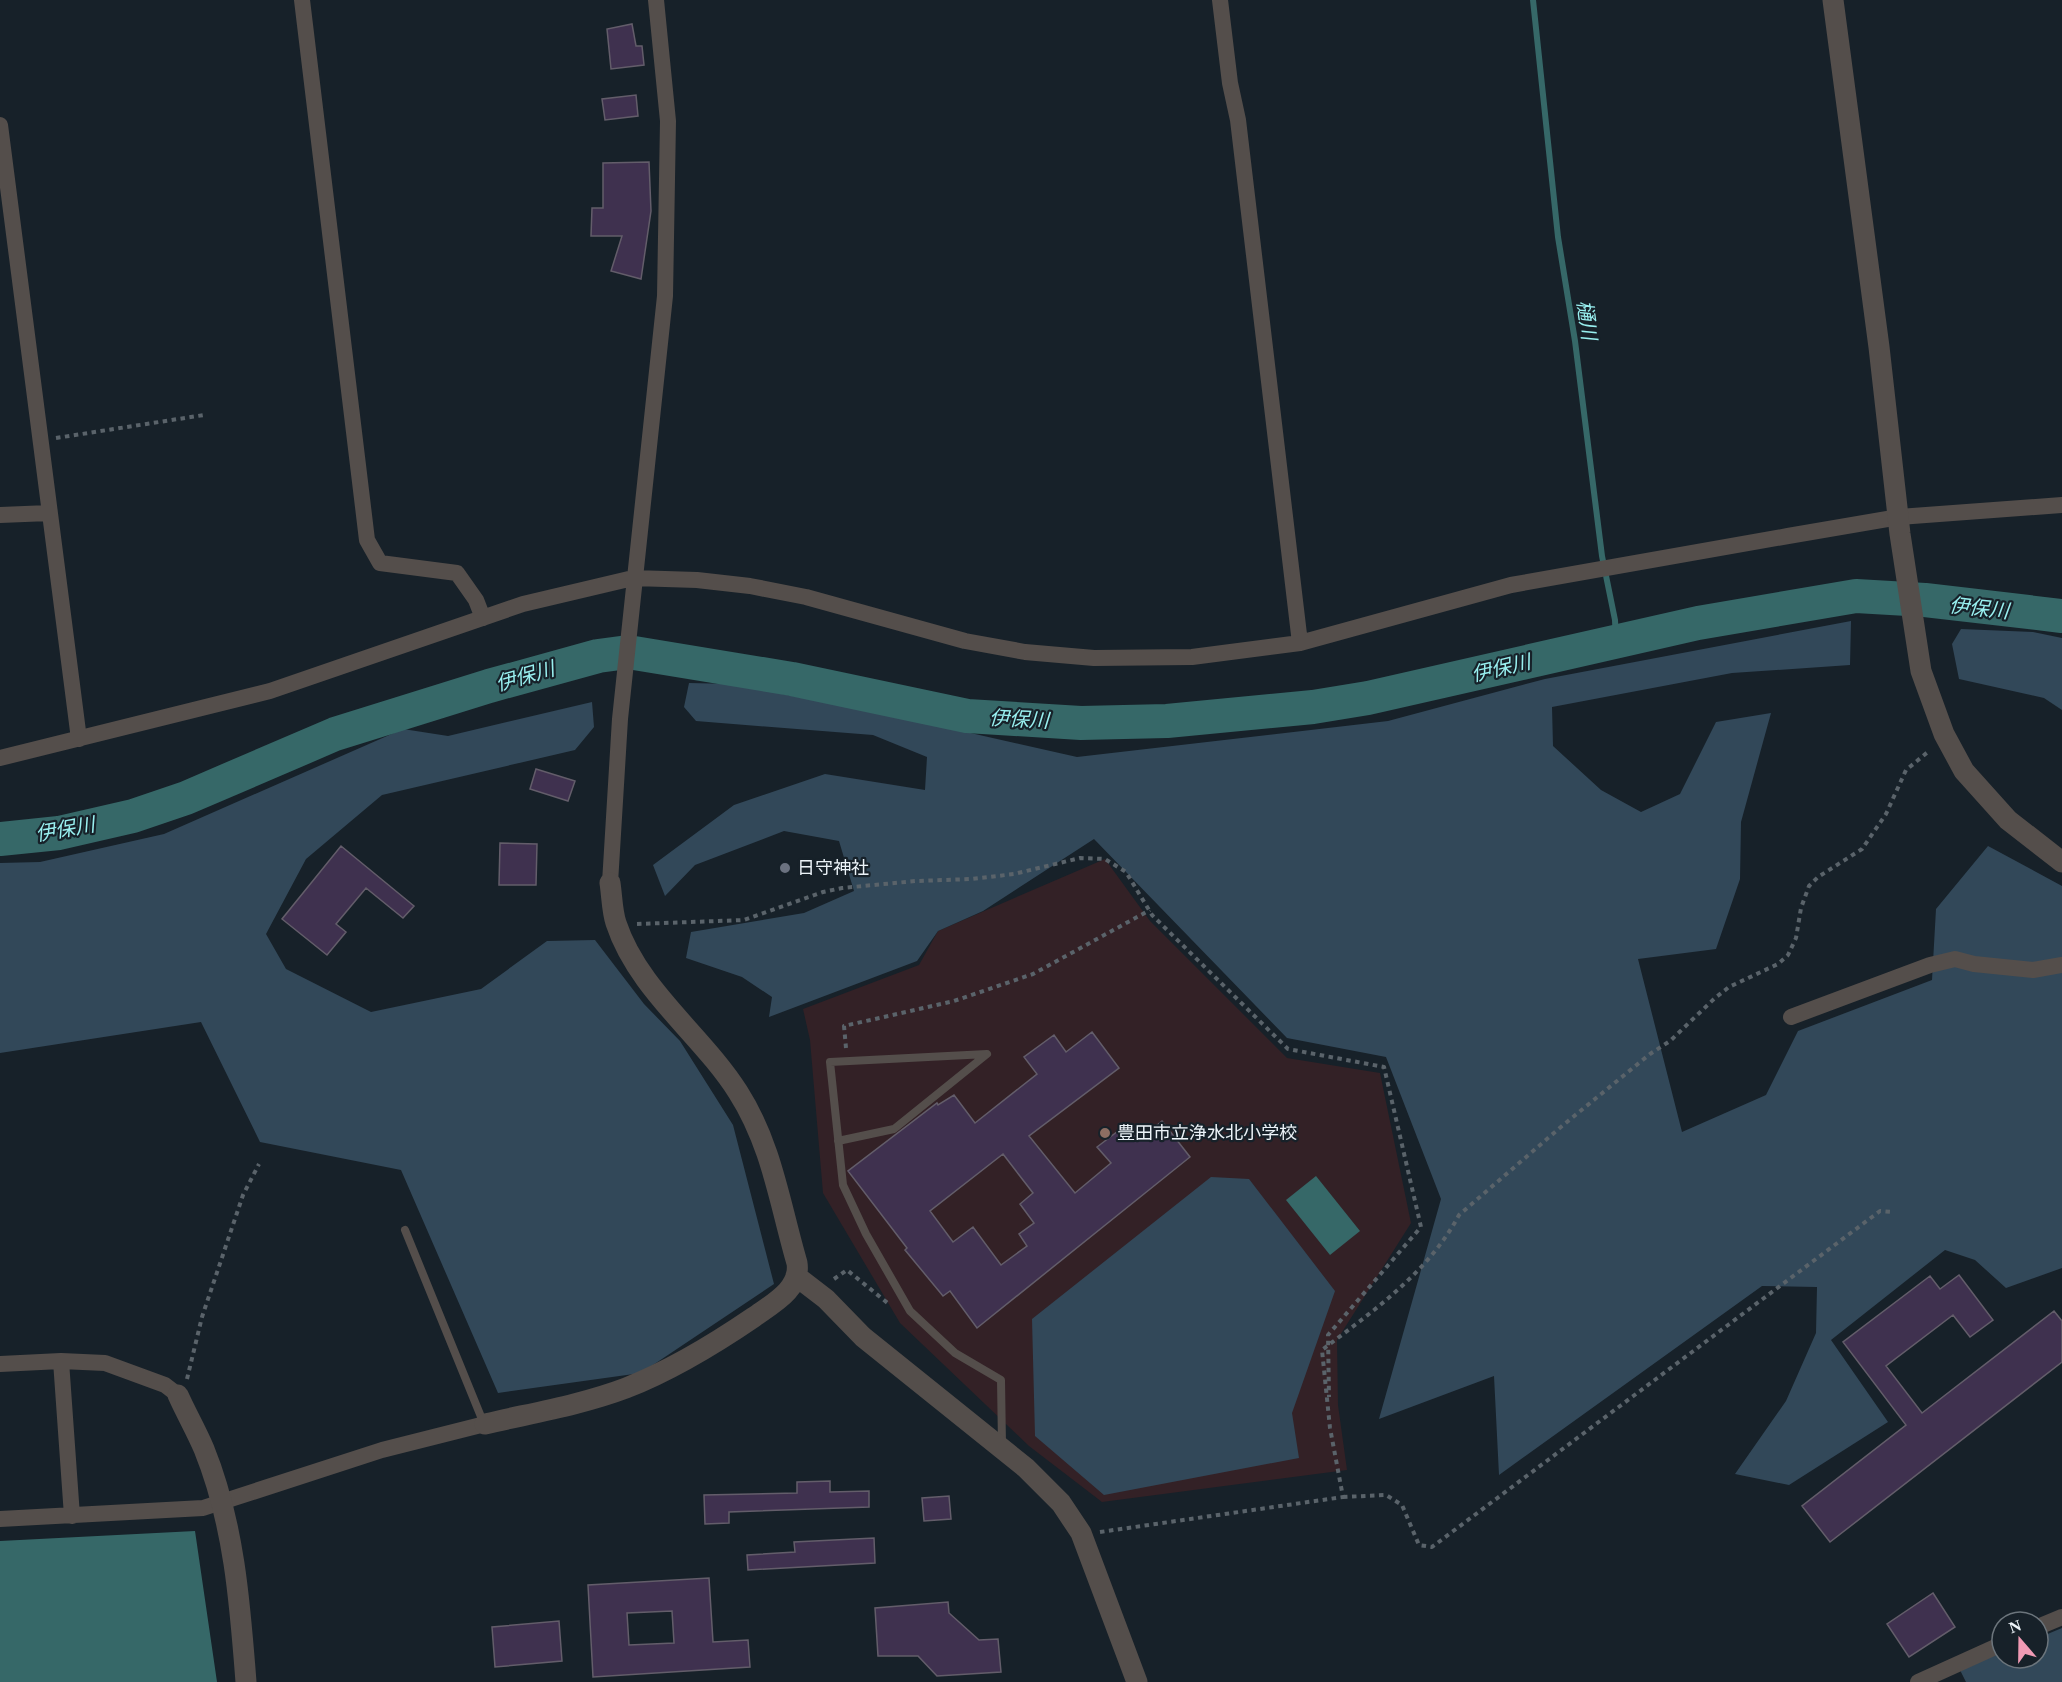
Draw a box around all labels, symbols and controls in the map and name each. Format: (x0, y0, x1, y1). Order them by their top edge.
water label: 樋川 (1573, 299, 1601, 343)
water label: 伊保川 (1948, 594, 2012, 622)
water label: 伊保川 (1469, 650, 1535, 685)
water label: 伊保川 (493, 657, 559, 695)
water label: 伊保川 (988, 706, 1052, 732)
water label: 伊保川 (34, 813, 98, 845)
place label: 日守神社 (797, 858, 869, 878)
marker: 日守神社 (778, 861, 792, 875)
place label: 豊田市立浄水北小学校 (1117, 1123, 1297, 1143)
marker: 豊田市立浄水北小学校 (1098, 1126, 1112, 1140)
north arrow (1990, 1610, 2050, 1670)
text: N (2007, 1616, 2024, 1636)

